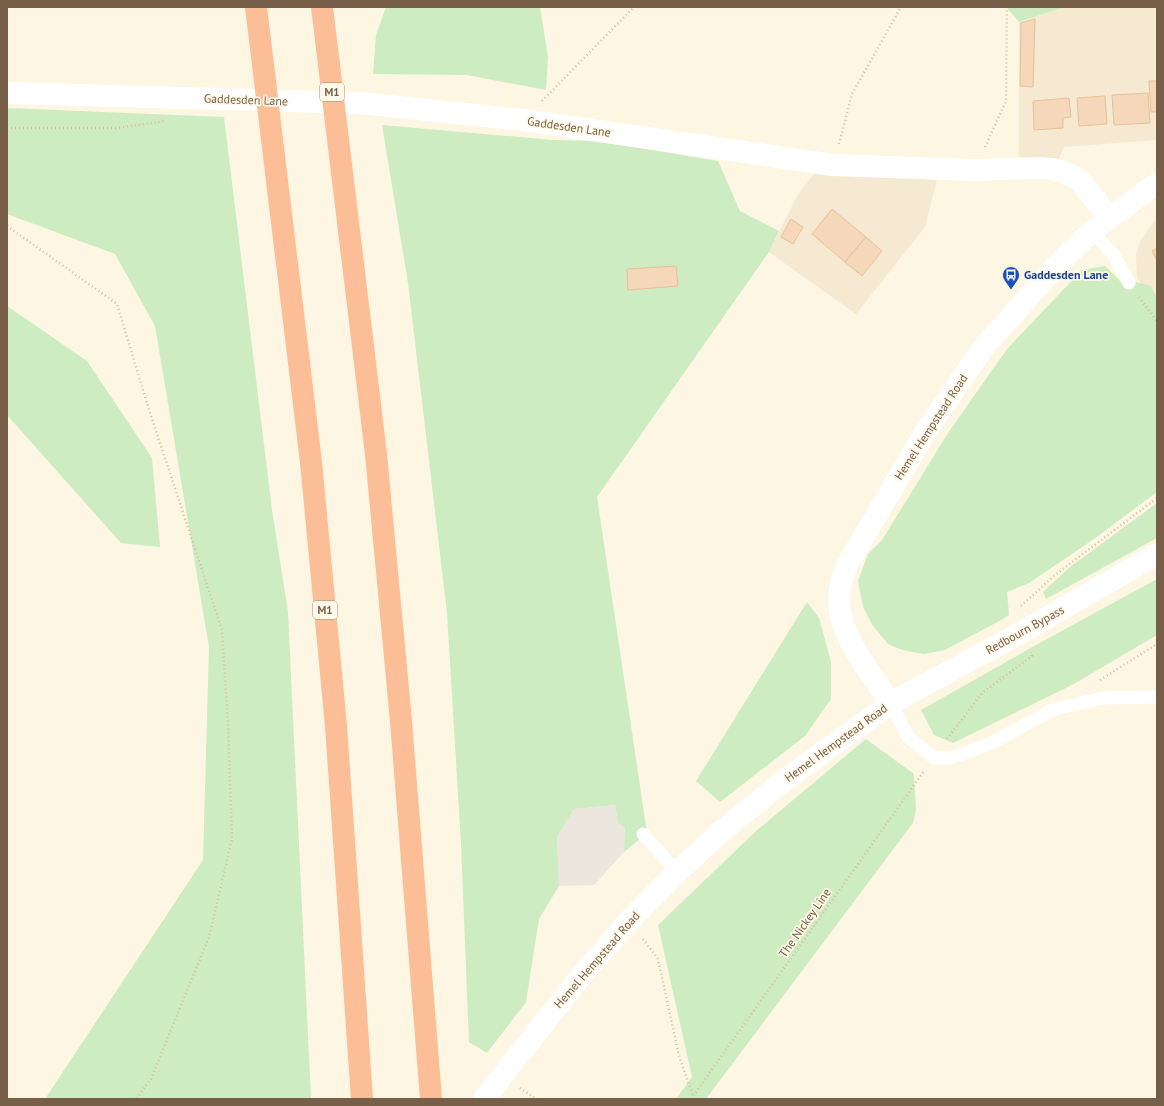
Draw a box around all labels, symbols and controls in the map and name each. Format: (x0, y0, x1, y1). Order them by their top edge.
road number: M1 (320, 83, 344, 101)
street label: Gaddesden Lane (204, 91, 288, 108)
street label: Gaddesden Lane (526, 113, 612, 140)
bus stop icon: Gaddesden Lane (1001, 265, 1021, 290)
place label: Gaddesden Lane (1024, 267, 1108, 282)
street label: Hemel Hempstead Road (891, 371, 970, 482)
road number: M1 (313, 601, 337, 619)
street label: Redbourn Bypass (983, 602, 1067, 657)
street label: Hemel Hempstead Road (781, 700, 890, 785)
street label: The Nickey Line (775, 885, 834, 960)
street label: Hemel Hempstead Road (551, 908, 643, 1011)

